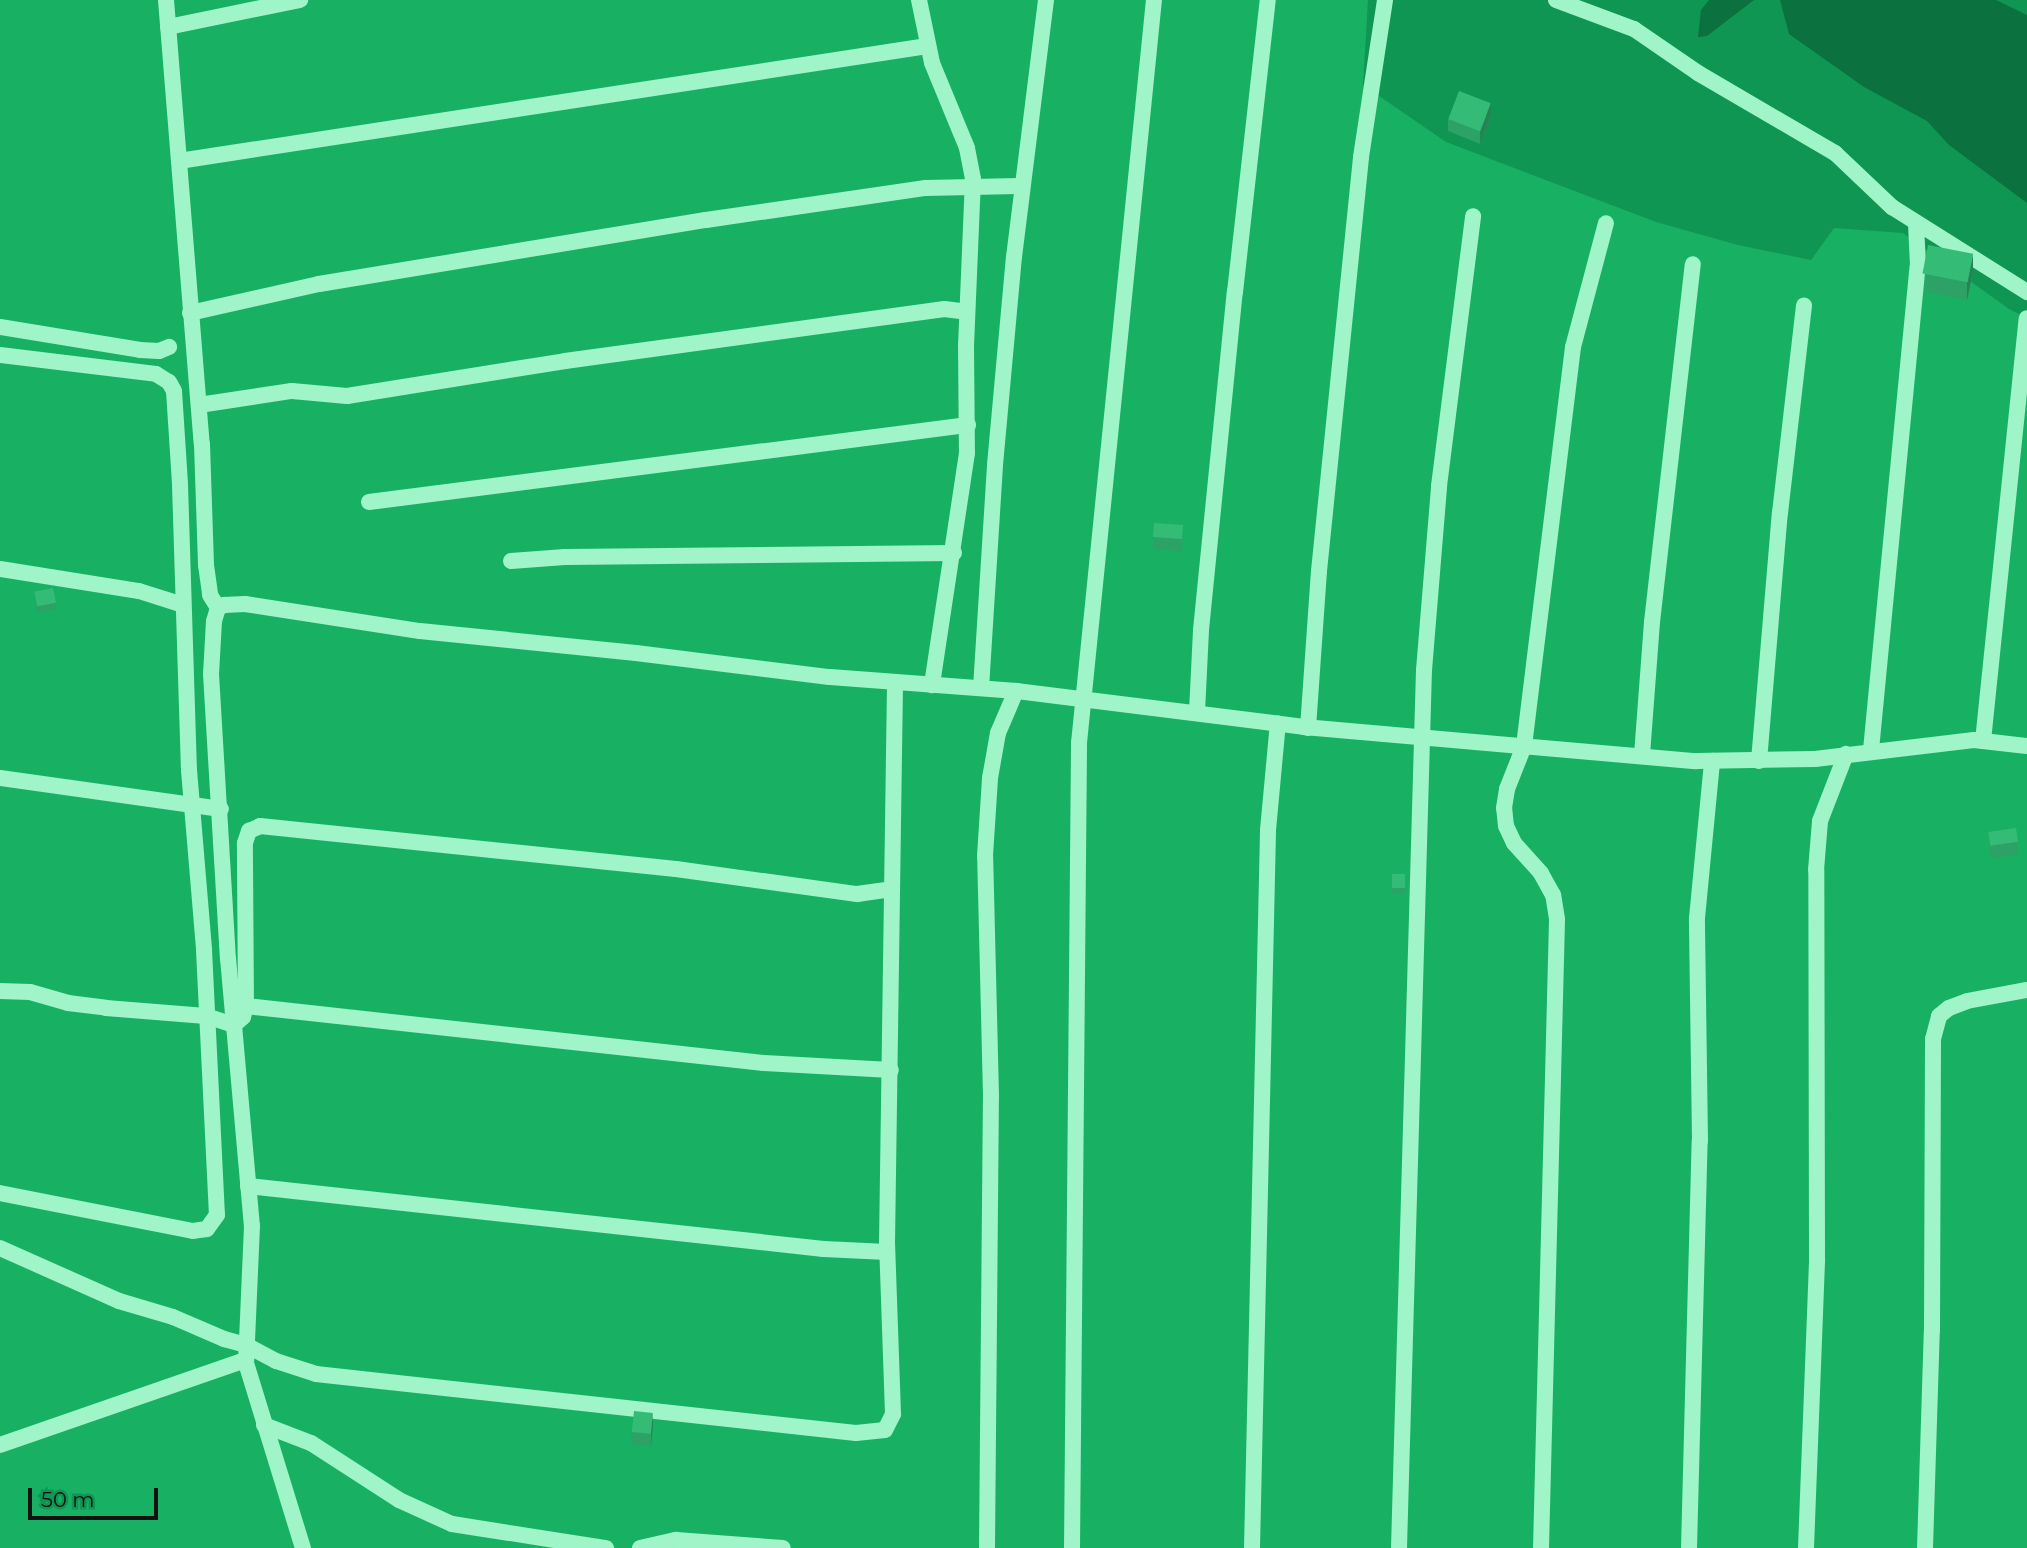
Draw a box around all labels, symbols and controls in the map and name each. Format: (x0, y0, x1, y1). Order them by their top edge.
scale bar (32, 1474, 161, 1518)
text: 50 m (41, 1487, 95, 1512)

